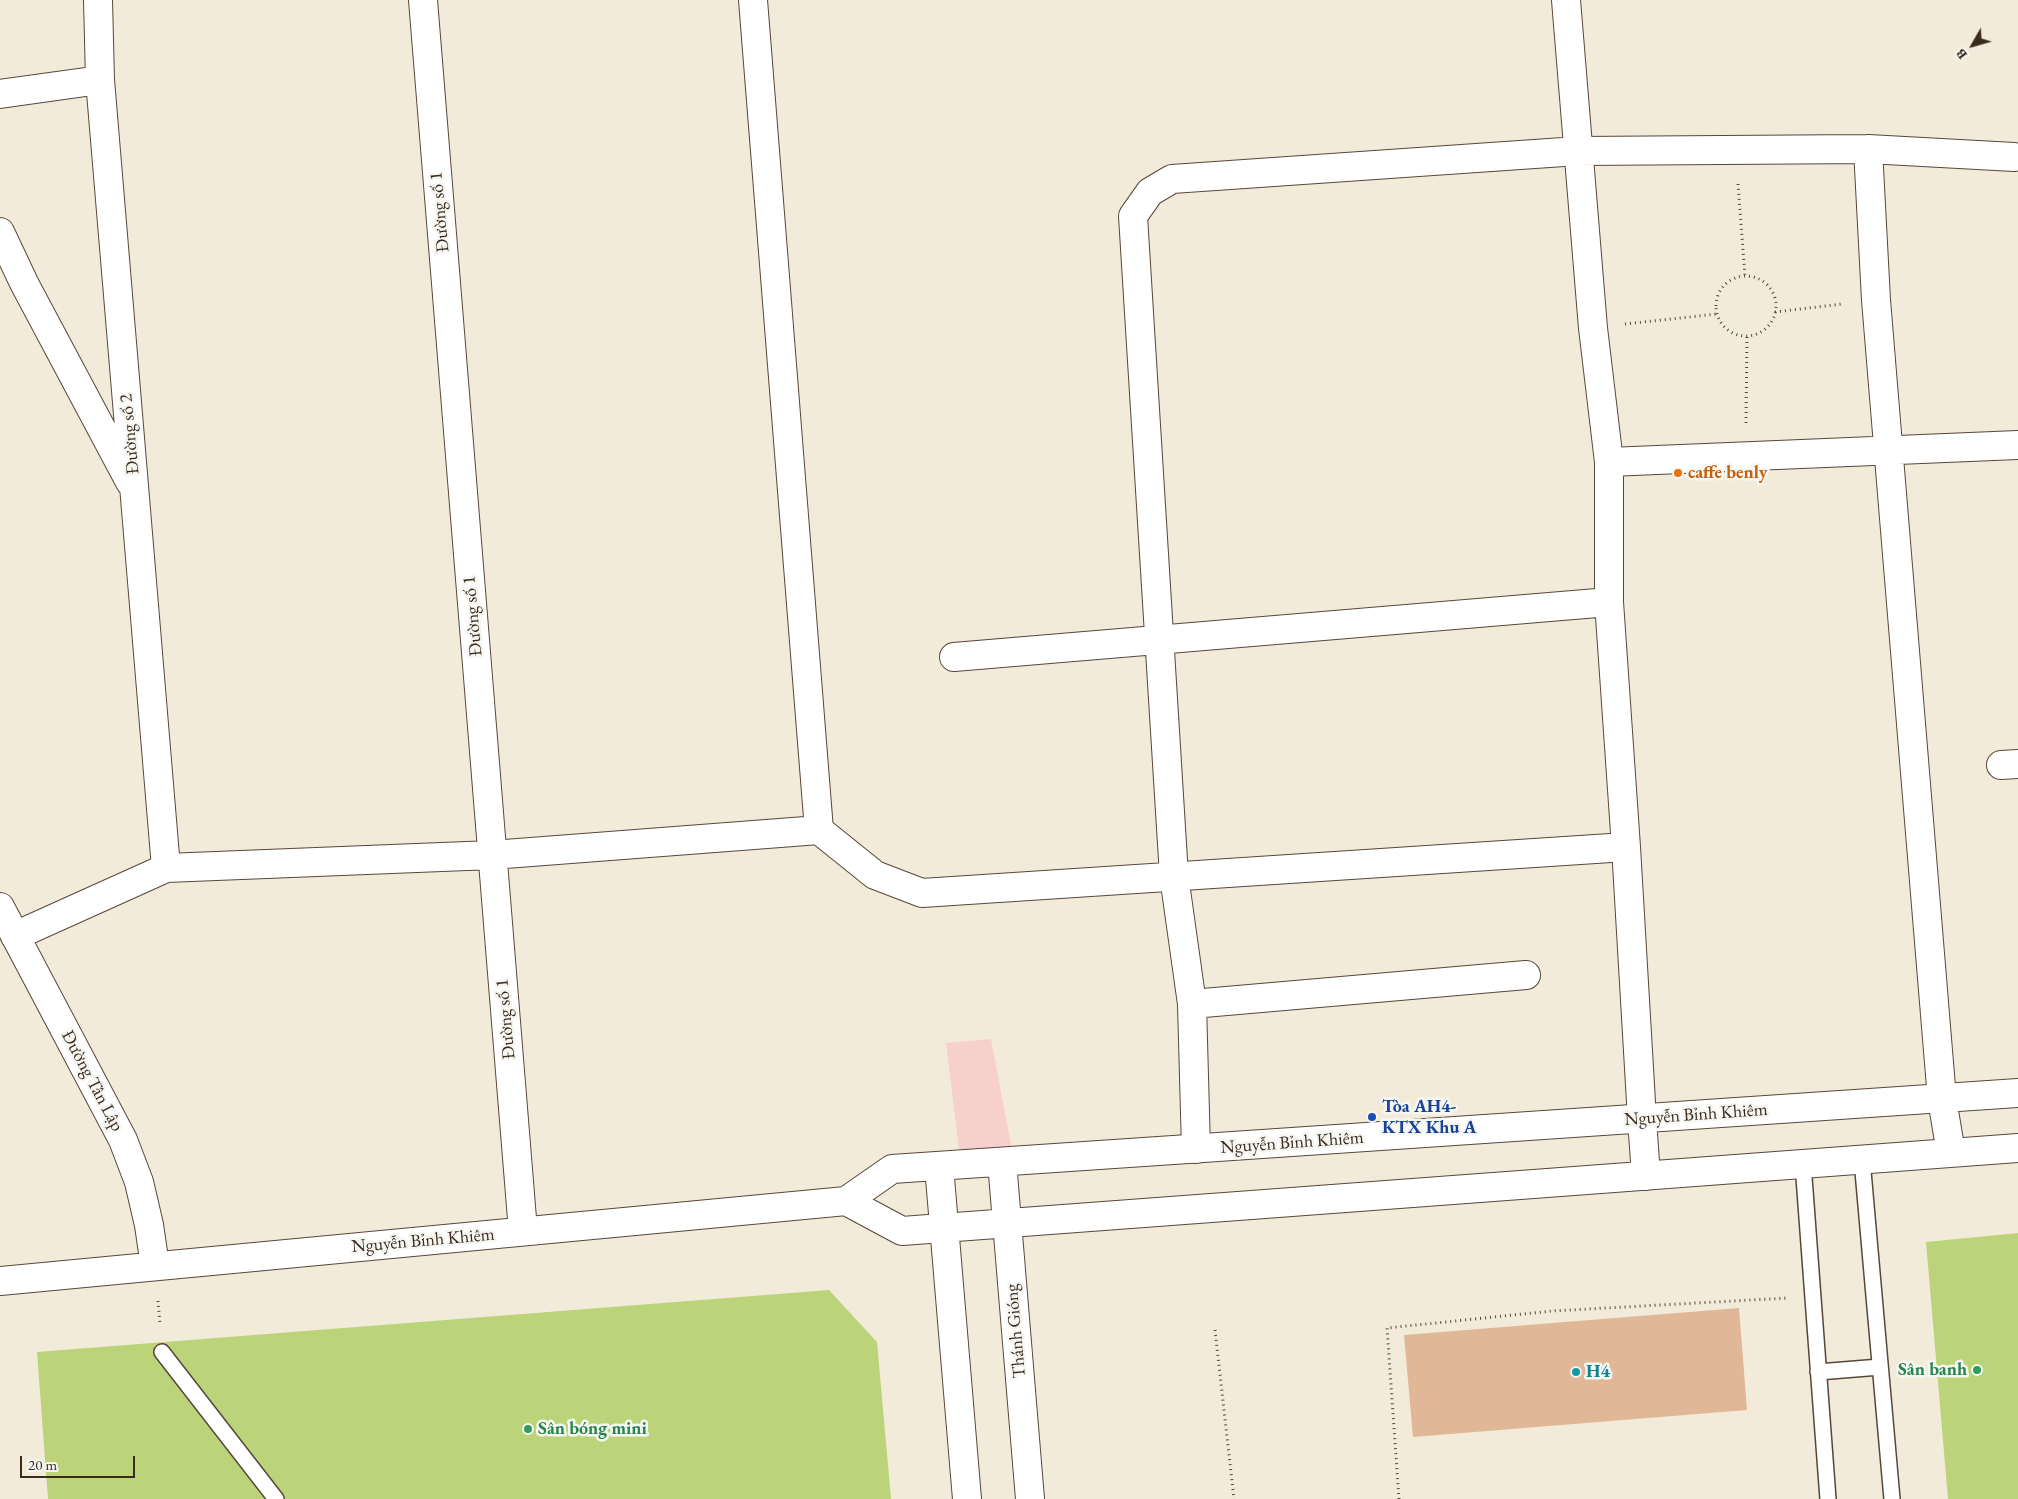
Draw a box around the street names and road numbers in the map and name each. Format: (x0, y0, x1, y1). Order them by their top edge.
street label: Đường số 1 (426, 171, 454, 253)
street label: Đường số 2 (116, 393, 144, 475)
street label: Đường số 1 (459, 575, 487, 657)
street label: Đường số 1 (492, 978, 520, 1060)
street label: Đường Tân Lập (56, 1027, 128, 1135)
street label: Nguyễn Bỉnh Khiêm (1624, 1099, 1768, 1131)
street label: Nguyễn Bỉnh Khiêm (1220, 1127, 1364, 1159)
street label: Nguyễn Bỉnh Khiêm (351, 1224, 495, 1258)
street label: Thánh Gióng (1001, 1283, 1031, 1379)

